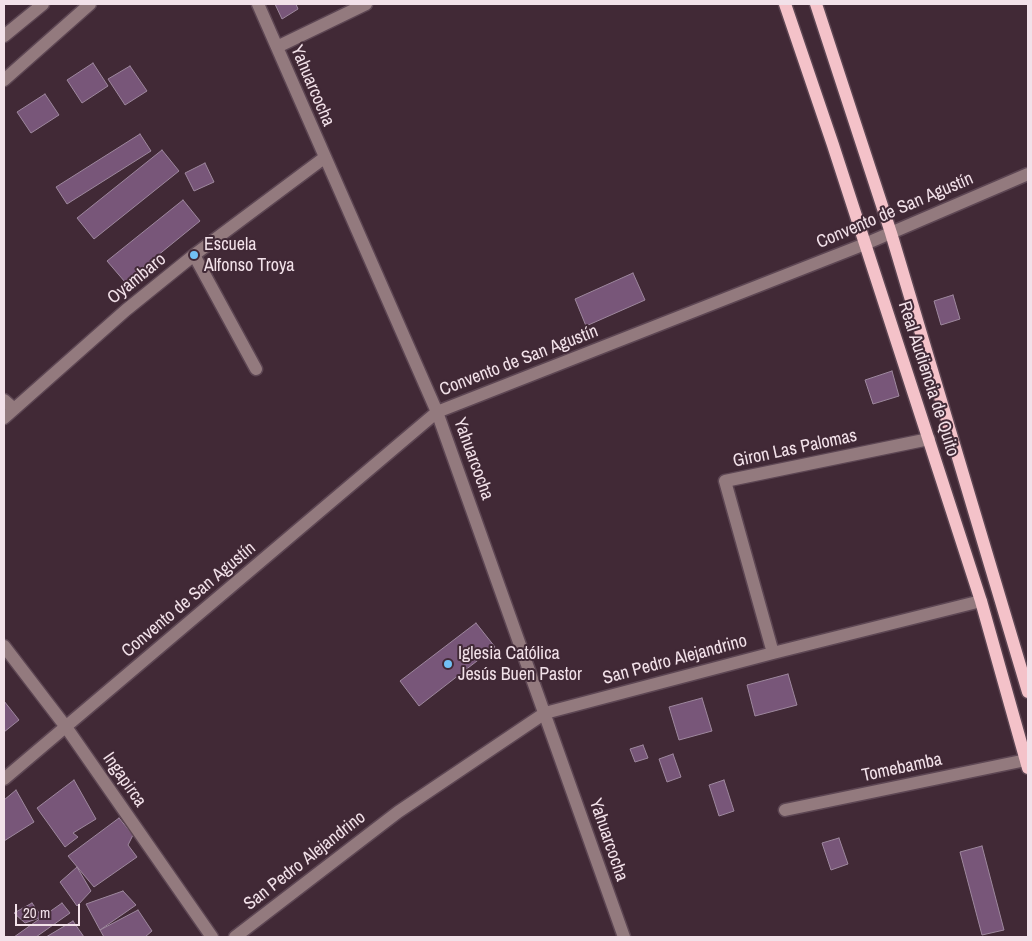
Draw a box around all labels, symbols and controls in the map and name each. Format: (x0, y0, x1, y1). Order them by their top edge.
street label: Yahuarcocha (285, 42, 339, 130)
street label: Convento de San Agustín (813, 168, 977, 254)
place label: Escuela Alfonso Troya (204, 234, 295, 276)
street label: Oyambaro (103, 249, 171, 309)
marker: Escuela Alfonso Troya (188, 249, 200, 261)
street label: Real Audiencia de Quito (893, 299, 963, 459)
street label: Convento de San Agustín (437, 321, 601, 401)
street label: Yahuarcocha (448, 415, 498, 503)
street label: Giron Las Palomas (731, 425, 859, 473)
street label: Convento de San Agustín (118, 538, 260, 662)
street label: San Pedro Alejandrino (600, 630, 750, 690)
place label: Iglesia Católica Jesús Buen Pastor (458, 643, 582, 686)
marker: Iglesia Católica Jesús Buen Pastor (442, 658, 454, 670)
street label: Ingapirca (98, 749, 150, 811)
street label: Tomebamba (860, 749, 944, 787)
street label: Yahuarcocha (584, 796, 632, 884)
street label: San Pedro Alejandrino (240, 807, 370, 915)
scale bar (18, 894, 82, 926)
text: 20 m (23, 902, 50, 923)

